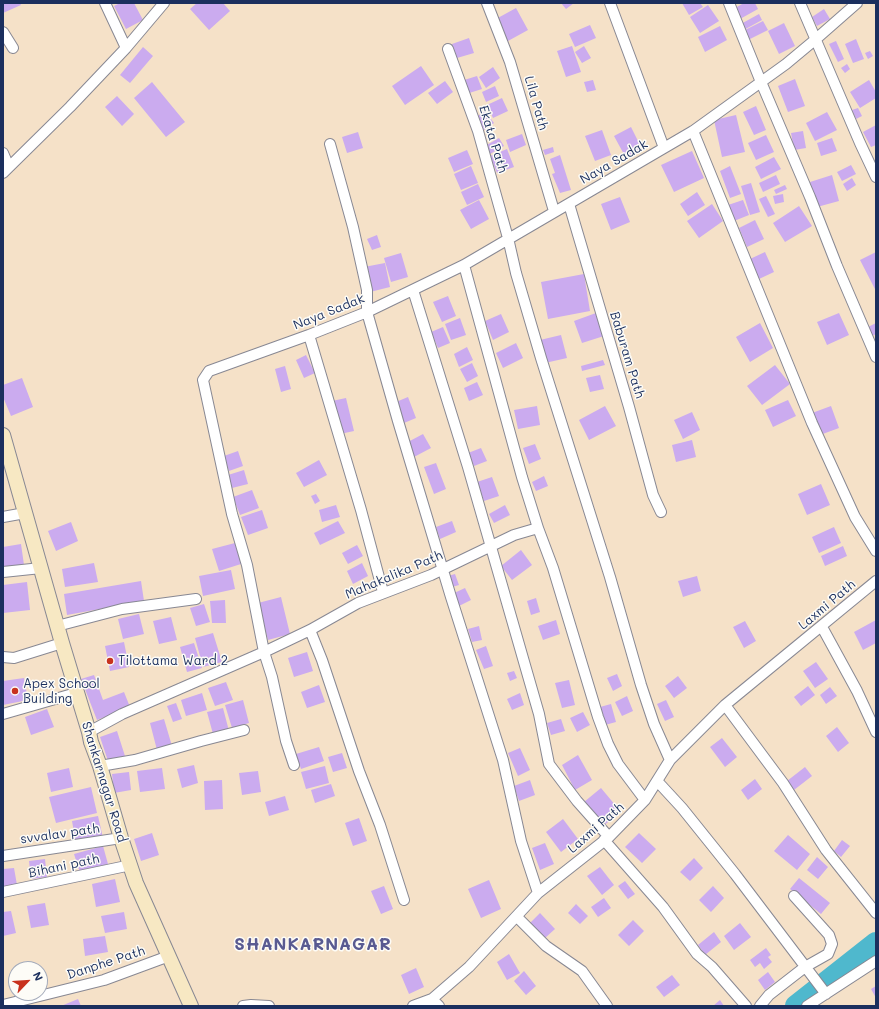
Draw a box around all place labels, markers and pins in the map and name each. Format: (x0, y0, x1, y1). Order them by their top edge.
place label: Tilottama Ward 2 (118, 653, 228, 669)
marker: Tilottama Ward 2 (105, 656, 115, 666)
place label: Apex School Building (23, 676, 100, 707)
marker: Apex School Building (10, 686, 20, 696)

